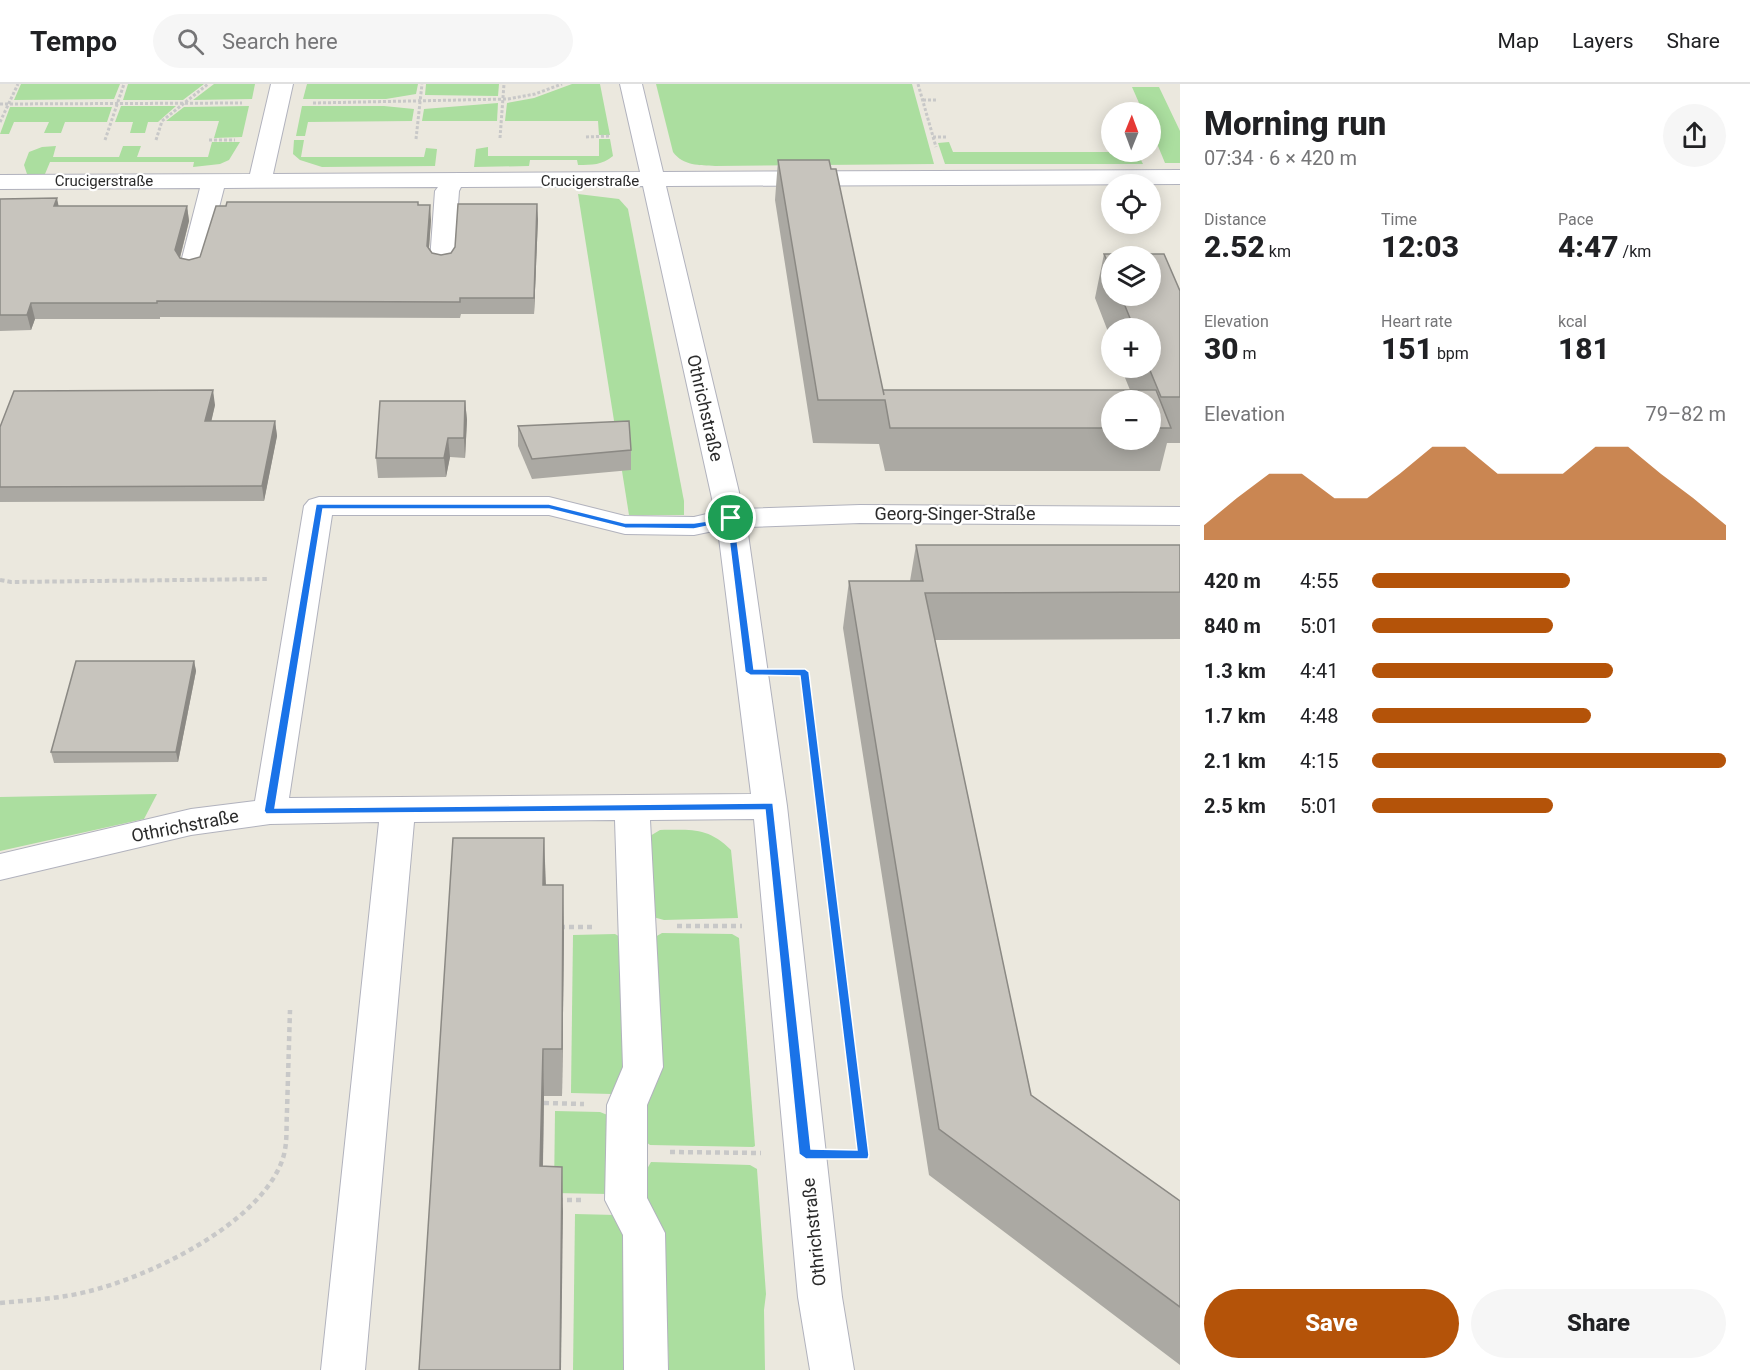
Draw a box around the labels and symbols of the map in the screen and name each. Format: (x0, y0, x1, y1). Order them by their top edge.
north arrow (1101, 102, 1161, 162)
street label: Crucigerstraße (55, 172, 153, 190)
street label: Crucigerstraße (541, 172, 639, 190)
street label: Othrichstraße (683, 352, 728, 463)
pin (705, 492, 756, 543)
street label: Georg-Singer-Straße (874, 503, 1036, 524)
street label: Othrichstraße (129, 805, 240, 846)
street label: Othrichstraße (797, 1177, 830, 1287)

